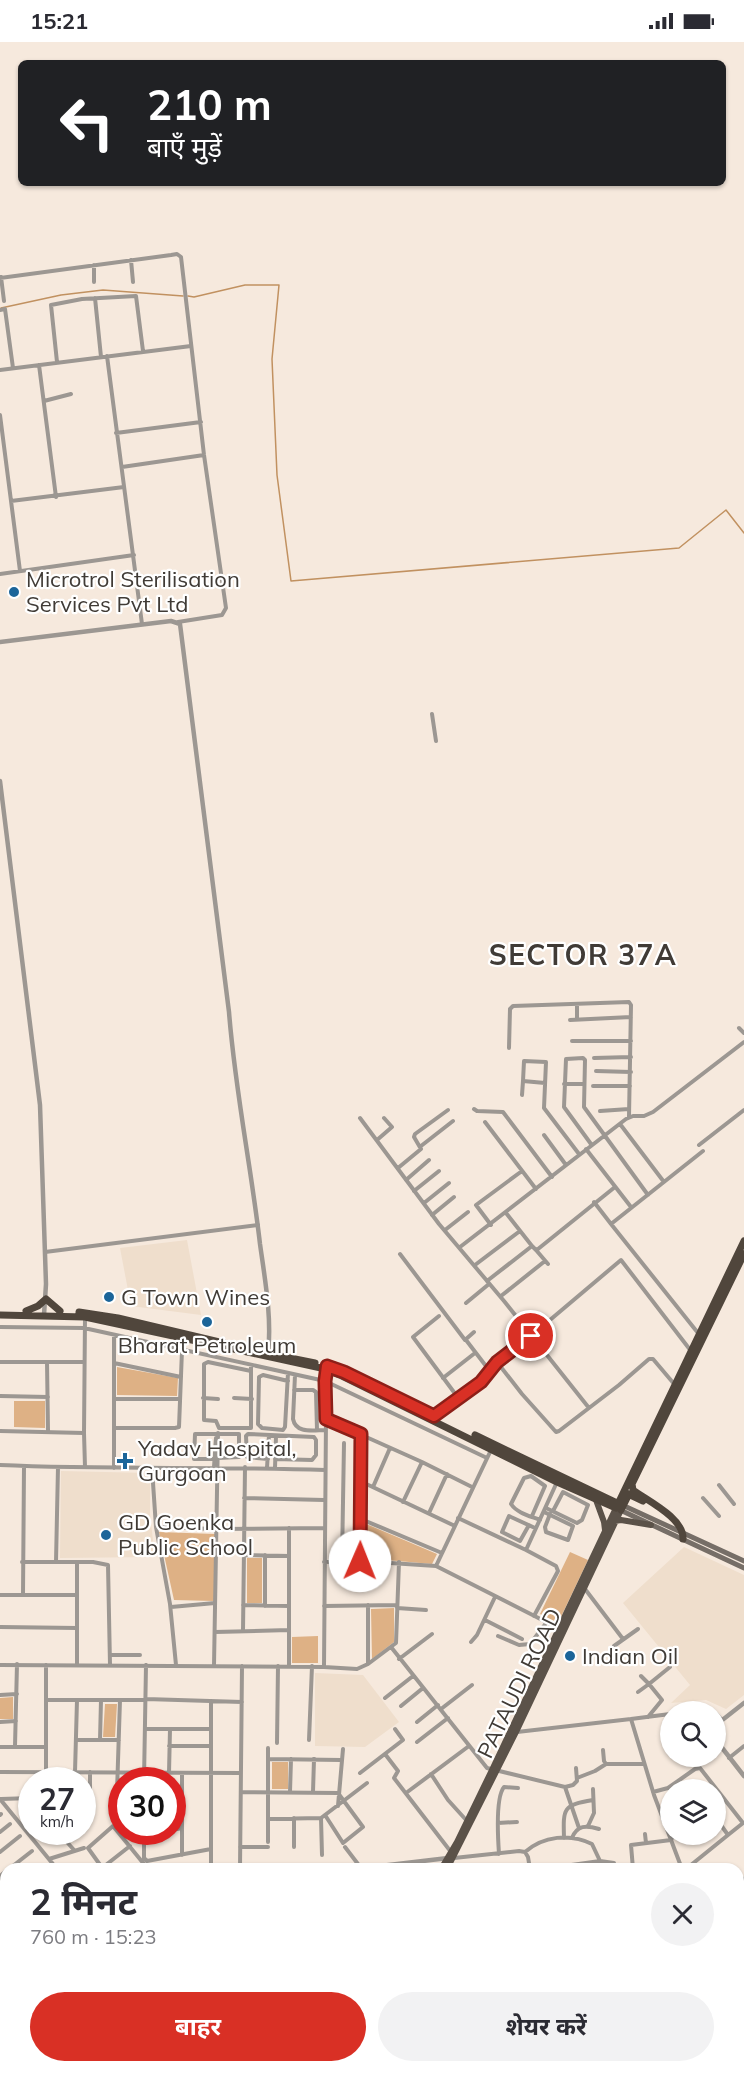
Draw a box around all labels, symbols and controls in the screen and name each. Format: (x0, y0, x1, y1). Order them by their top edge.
text: 15:21 (30, 7, 88, 35)
text: 210 m (147, 78, 272, 131)
icon: left (48, 84, 126, 162)
text: बाएँ मुड़ें (147, 130, 222, 164)
place label: Microtrol Sterilisation Services Pvt Ltd (26, 565, 240, 618)
marker: Microtrol Sterilisation Services Pvt Ltd (7, 585, 21, 599)
district label: SECTOR 37A (489, 937, 677, 972)
place label: G Town Wines (121, 1283, 270, 1311)
marker: G Town Wines (102, 1290, 116, 1304)
pin (505, 1310, 556, 1361)
marker: Bharat Petroleum (200, 1315, 214, 1329)
icon: arrive (514, 1319, 547, 1352)
place label: Bharat Petroleum (118, 1331, 296, 1359)
place label: Yadav Hospital, Gurgoan (137, 1434, 297, 1487)
marker: Yadav Hospital, Gurgoan (116, 1452, 134, 1470)
place label: GD Goenka Public School (118, 1508, 253, 1561)
marker: GD Goenka Public School (99, 1528, 113, 1542)
position arrow (328, 1529, 392, 1593)
street label: PATAUDI ROAD (471, 1603, 567, 1763)
place label: Indian Oil (582, 1642, 678, 1670)
marker: Indian Oil (563, 1649, 577, 1663)
map controls (660, 1701, 726, 1845)
button: search (660, 1701, 726, 1767)
speed limit sign: 30 (108, 1767, 186, 1845)
button: layers (660, 1779, 726, 1845)
text: 27 (39, 1780, 75, 1818)
text: km/h (40, 1812, 74, 1831)
text: 2 मिनट (30, 1879, 137, 1924)
button: close (651, 1883, 714, 1946)
text: 760 m · 15:23 (30, 1924, 156, 1949)
button: बाहर (30, 1992, 366, 2061)
button: शेयर करें (378, 1992, 714, 2061)

